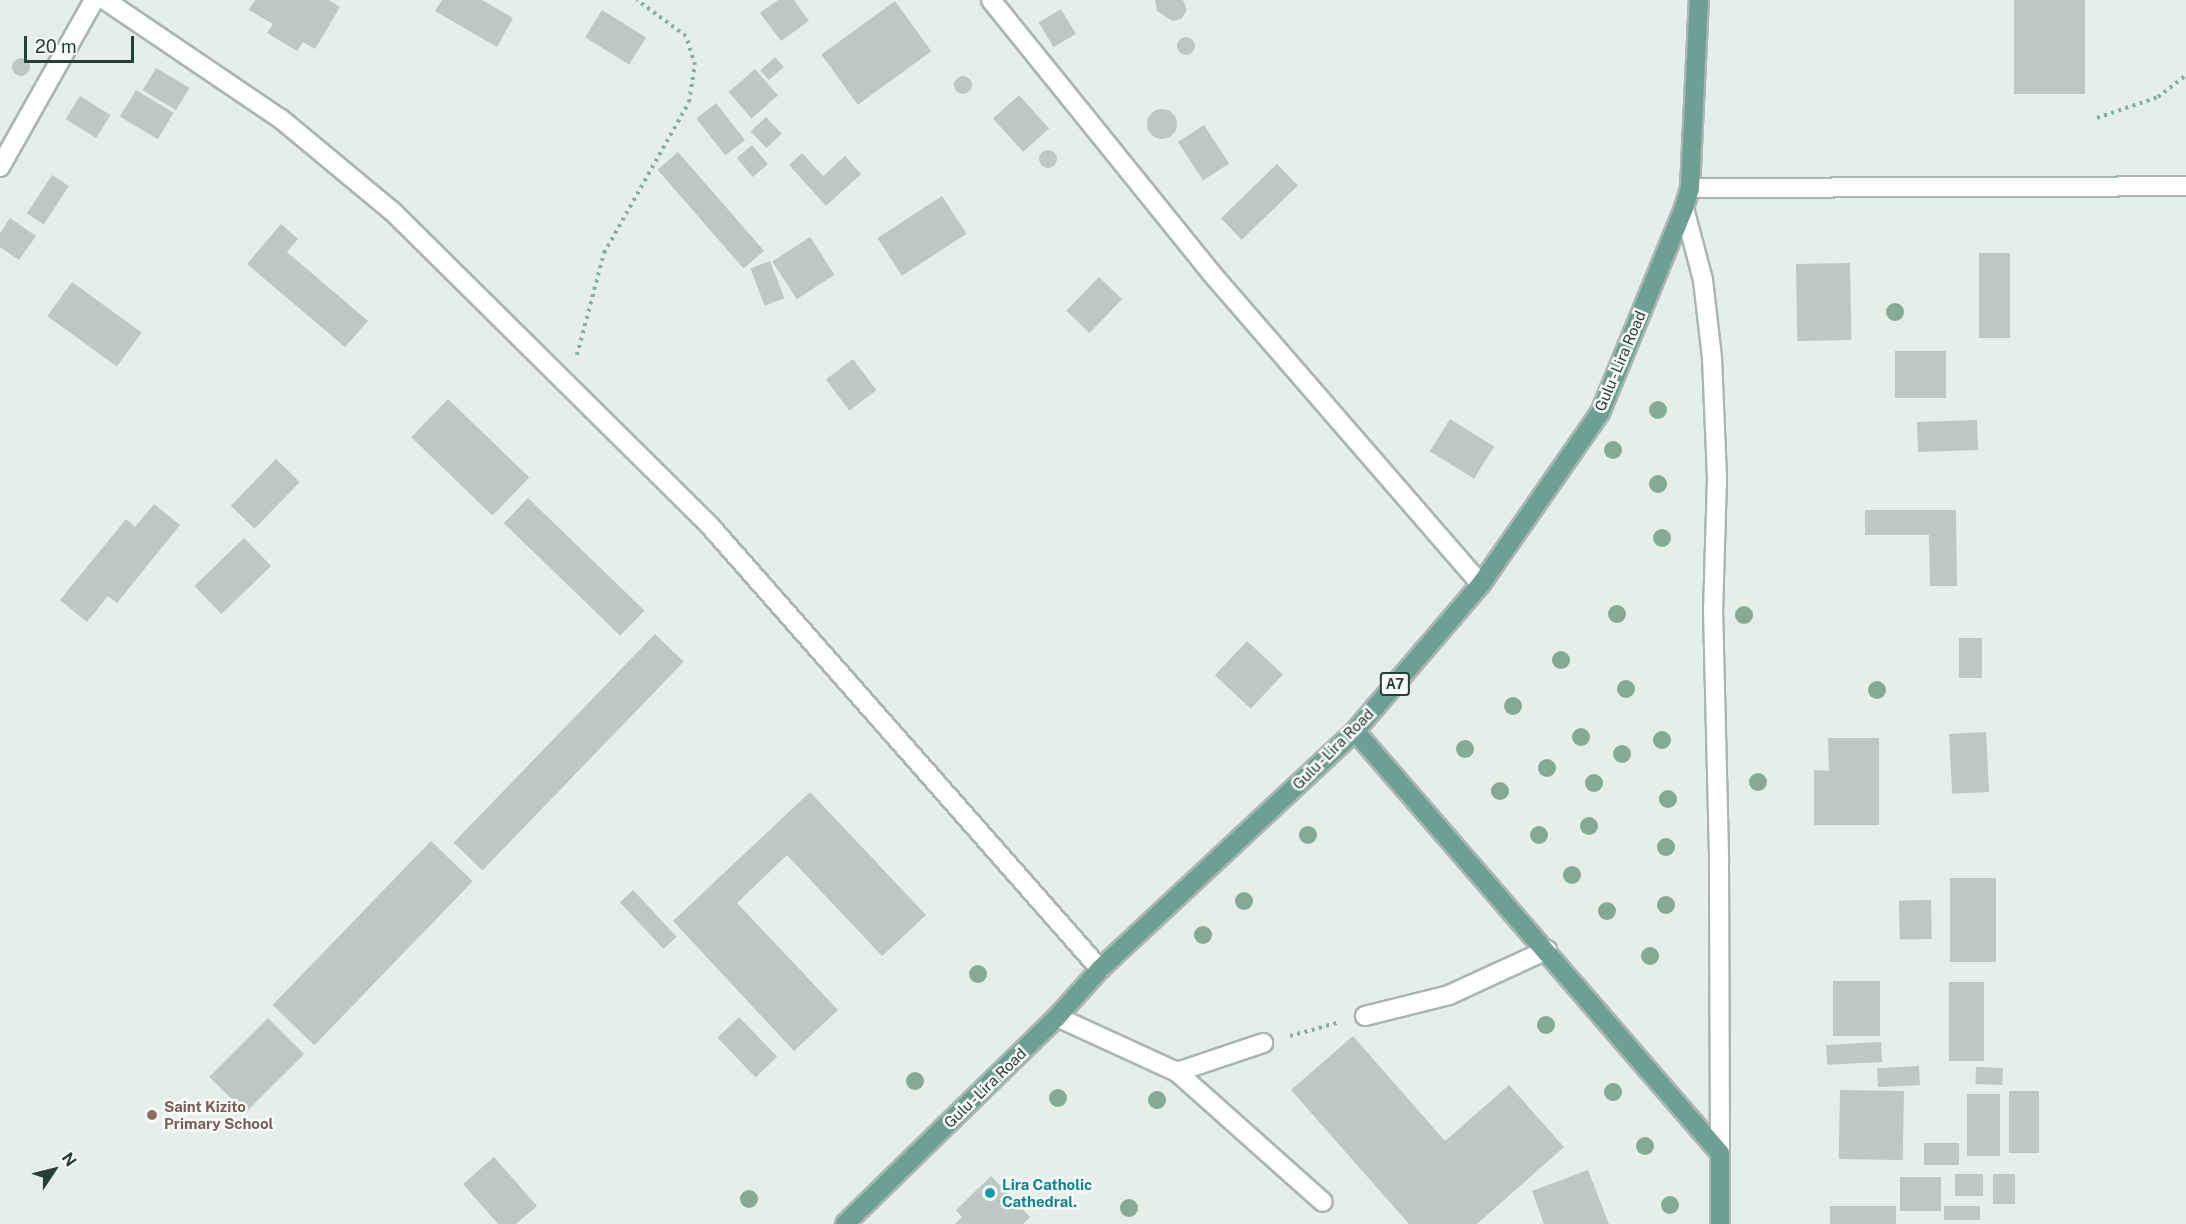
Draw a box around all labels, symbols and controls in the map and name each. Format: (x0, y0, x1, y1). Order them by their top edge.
scale bar (27, 24, 136, 62)
text: 20 m (35, 36, 77, 57)
street label: Gulu - Lira Road (1590, 306, 1650, 416)
road number: A7 (1378, 673, 1412, 695)
street label: Gulu - Lira Road (1287, 703, 1379, 795)
street label: Gulu - Lira Road (939, 1043, 1031, 1133)
place label: Saint Kizito Primary School (164, 1097, 274, 1132)
marker: Saint Kizito Primary School (145, 1108, 159, 1122)
north arrow (24, 1140, 84, 1200)
text: N (58, 1149, 81, 1170)
place label: Lira Catholic Cathedral. (1002, 1175, 1092, 1210)
marker: Lira Catholic Cathedral. (983, 1186, 997, 1200)

